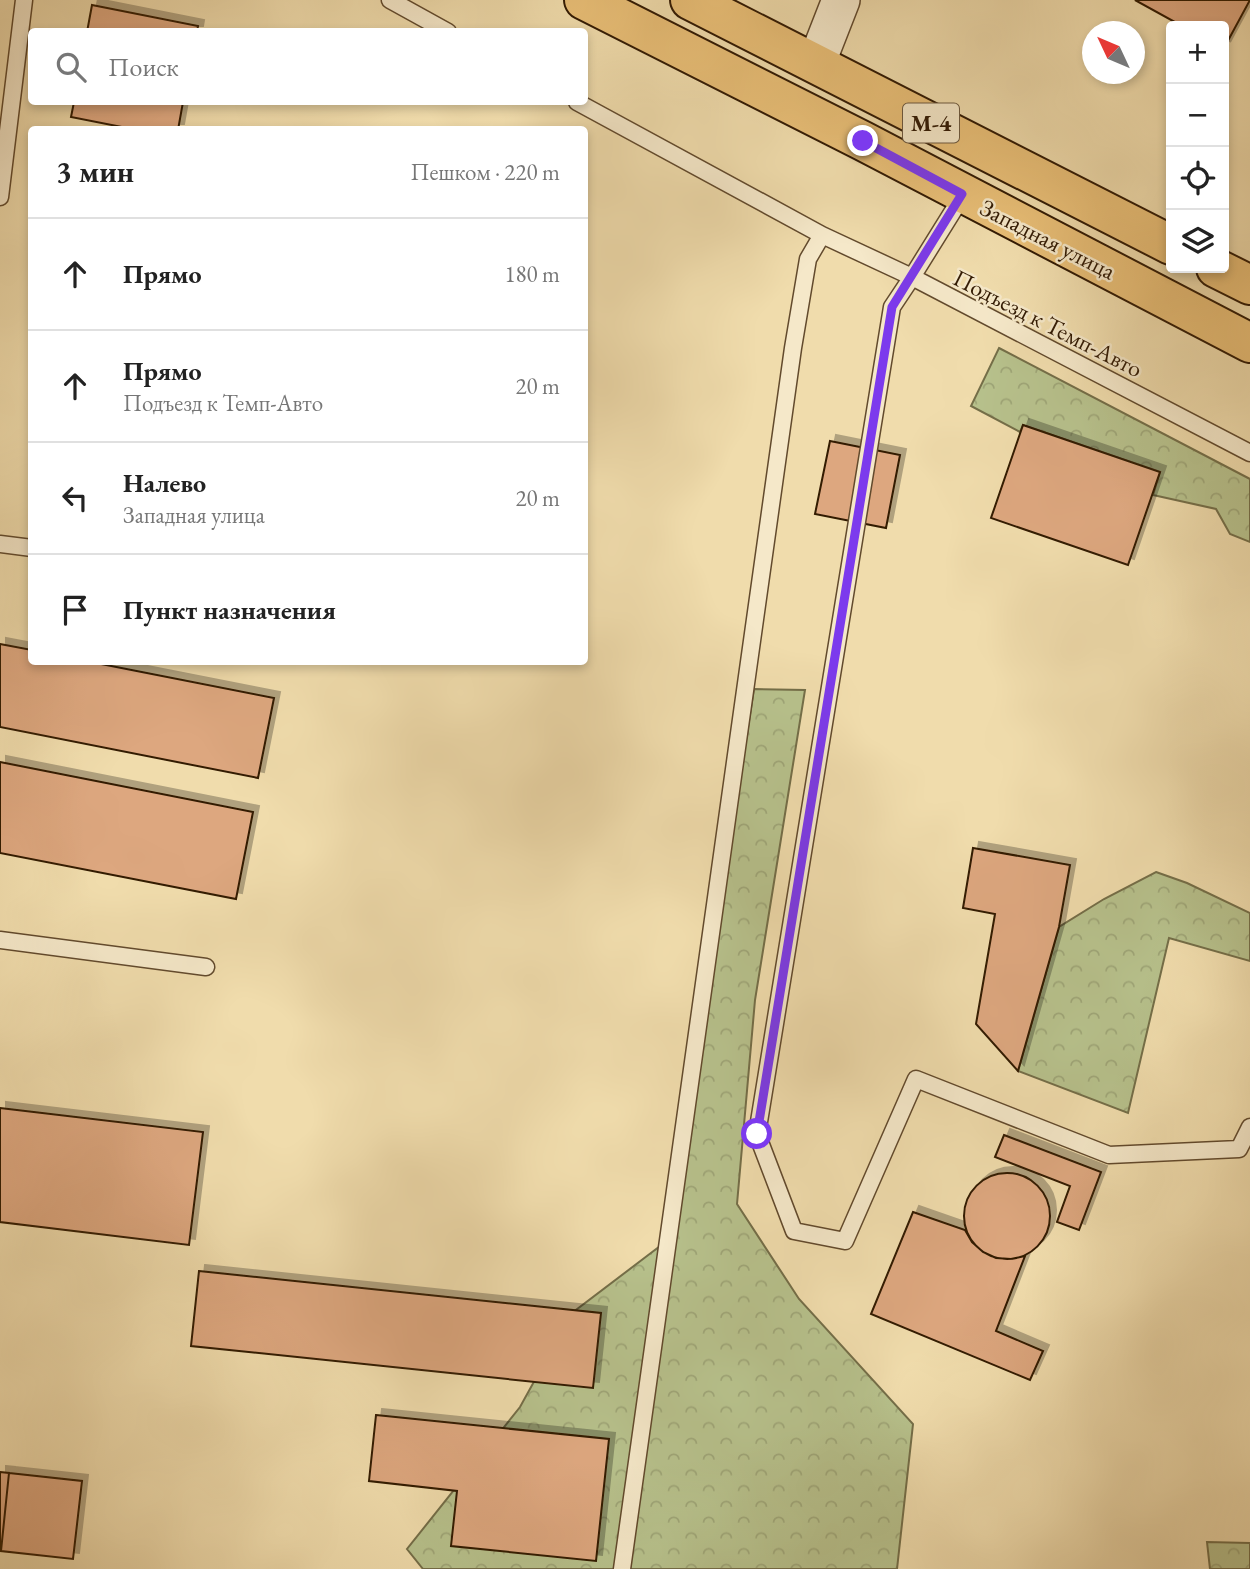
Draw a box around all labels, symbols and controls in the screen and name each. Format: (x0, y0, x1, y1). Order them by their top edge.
north arrow (1082, 21, 1145, 84)
map controls (1166, 21, 1229, 273)
button: + (1166, 21, 1229, 84)
search box (28, 28, 588, 105)
icon: search (52, 48, 90, 86)
text: Поиск (108, 50, 179, 84)
button: − (1166, 84, 1229, 147)
road number: М-4 (903, 104, 959, 142)
route end (847, 125, 878, 156)
button: locate (1166, 147, 1229, 210)
text: 3 мин (56, 152, 134, 191)
text: Пешком · 220 m (411, 157, 560, 187)
street label: Западная улица (975, 192, 1121, 287)
button: layers (1166, 210, 1229, 273)
icon: ahead (56, 255, 94, 293)
text: Прямо (123, 257, 202, 291)
text: 180 m (504, 259, 560, 289)
street label: Подъезд к Темп-Авто (948, 262, 1148, 384)
text: Прямо (123, 354, 202, 388)
icon: ahead (56, 367, 94, 405)
text: 20 m (515, 371, 560, 401)
text: Подъезд к Темп-Авто (123, 388, 323, 418)
text: Налево (123, 466, 206, 500)
icon: left (56, 479, 94, 517)
text: 20 m (515, 483, 560, 513)
text: Западная улица (123, 500, 265, 530)
icon: arrive (56, 591, 94, 629)
text: Пункт назначения (123, 593, 336, 627)
route start (741, 1118, 772, 1149)

